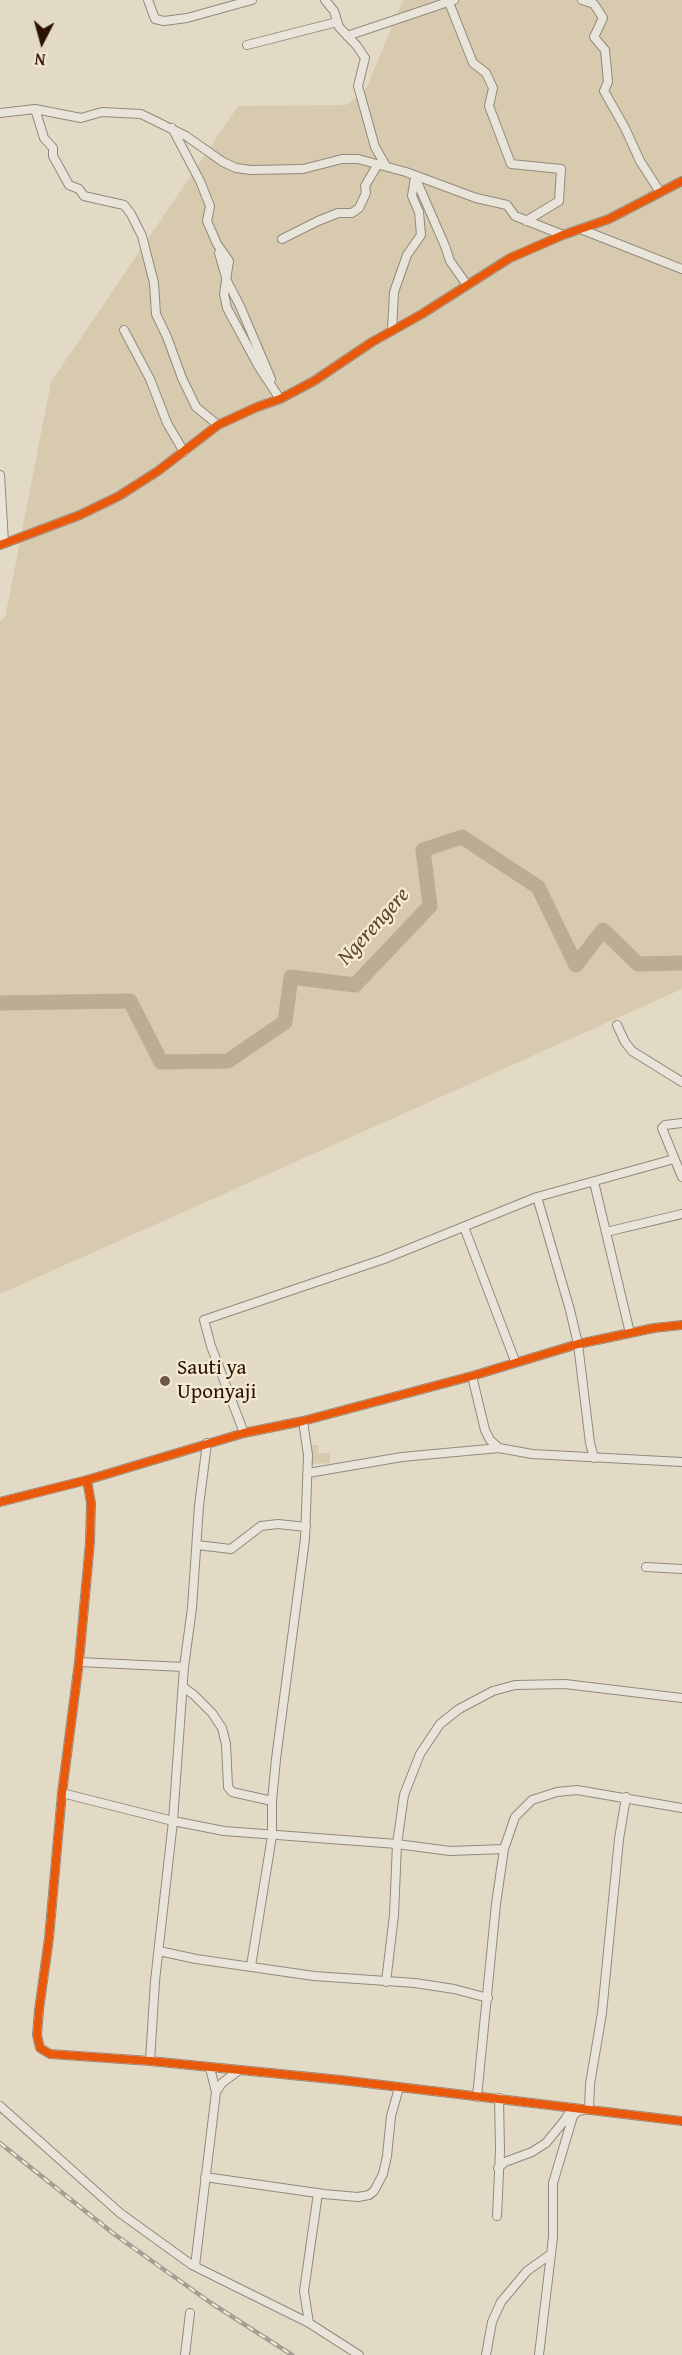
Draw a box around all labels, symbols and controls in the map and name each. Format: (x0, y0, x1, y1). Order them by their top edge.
north arrow (12, 12, 72, 72)
text: N (34, 47, 47, 72)
water label: Ngerengere (332, 883, 416, 971)
place label: Sauti ya Uponyaji (177, 1356, 256, 1406)
marker: Sauti ya Uponyaji (158, 1374, 172, 1388)

